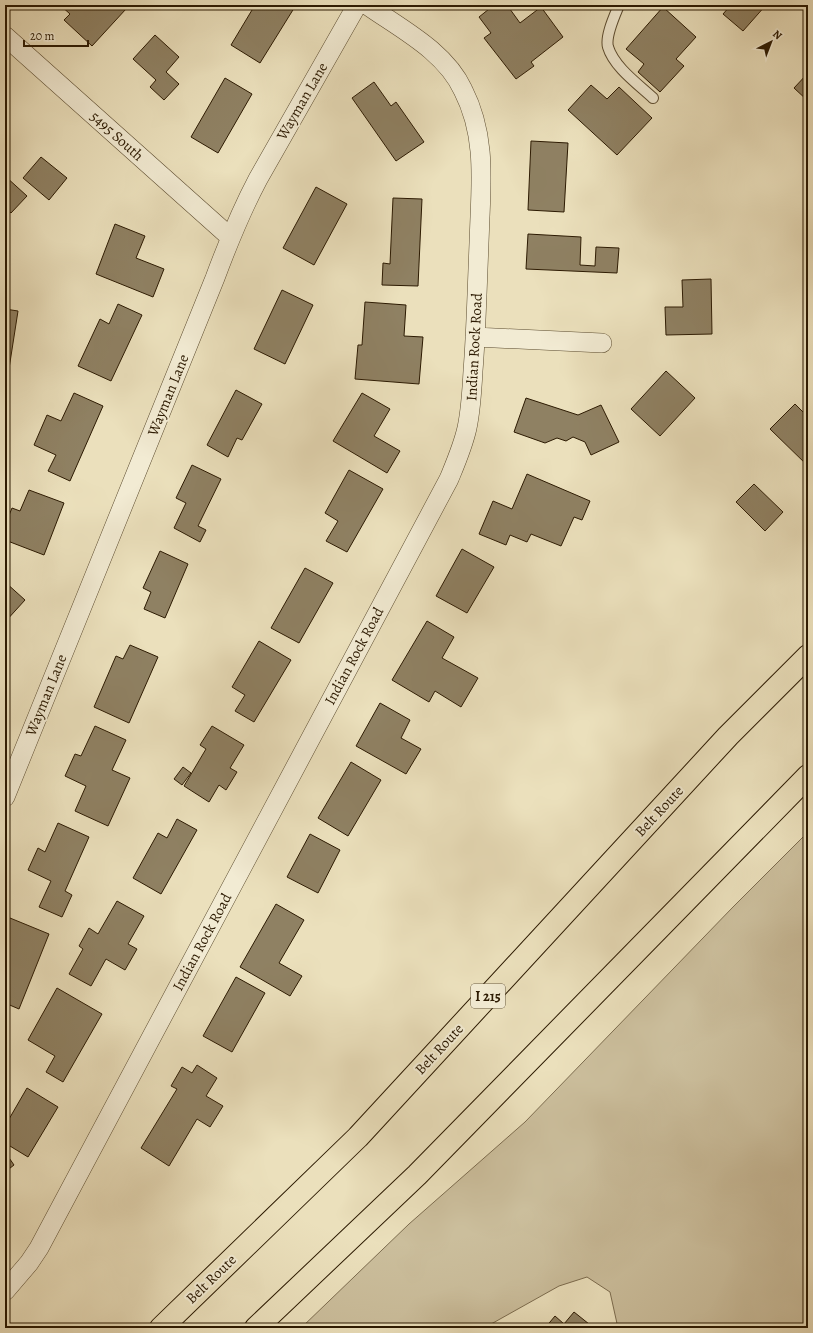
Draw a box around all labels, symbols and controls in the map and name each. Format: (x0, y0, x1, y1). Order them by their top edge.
scale bar (24, 22, 88, 48)
north arrow (751, 22, 791, 62)
text: N (769, 27, 785, 43)
text: 20 m (30, 28, 54, 44)
street label: Wayman Lane (271, 58, 332, 144)
street label: 5495 South (86, 107, 148, 165)
street label: Indian Rock Road (461, 292, 487, 402)
street label: Wayman Lane (142, 351, 194, 440)
street label: Indian Rock Road (320, 603, 389, 708)
street label: Wayman Lane (20, 651, 72, 740)
street label: Belt Route (630, 781, 688, 841)
street label: Indian Rock Road (168, 889, 237, 994)
road number: I 215 (471, 984, 505, 1008)
street label: Belt Route (410, 1019, 468, 1079)
street label: Belt Route (181, 1250, 241, 1308)

